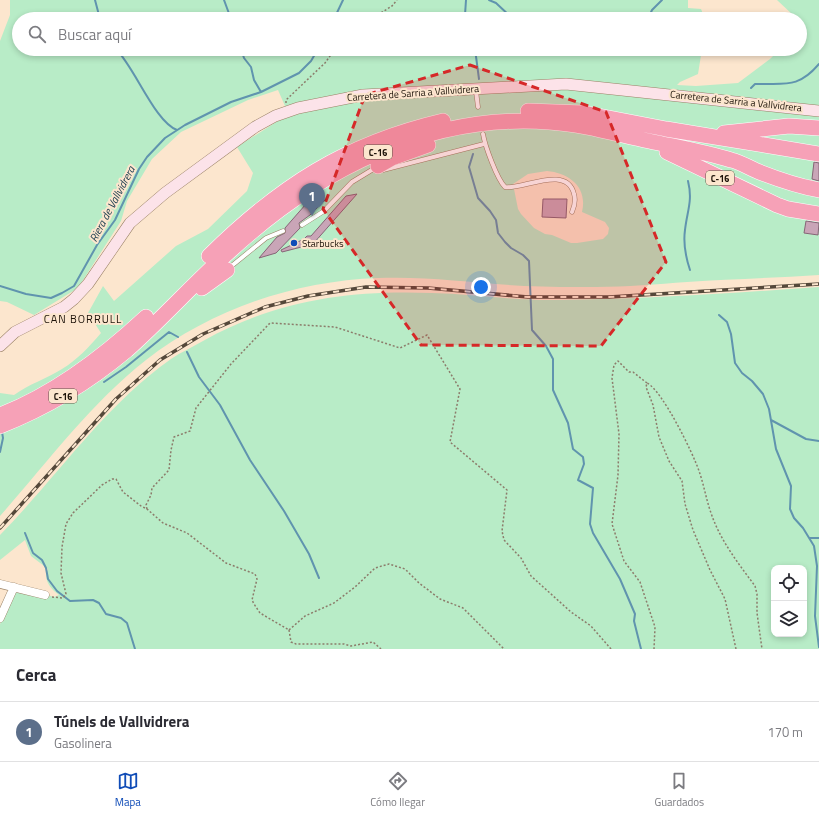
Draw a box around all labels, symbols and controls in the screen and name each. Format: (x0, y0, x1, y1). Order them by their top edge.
search box (12, 12, 807, 56)
icon: search (26, 23, 48, 45)
text: Buscar aquí (58, 23, 131, 46)
street label: Carretera de Sarria a Vallvidrera (346, 81, 480, 105)
street label: Carretera de Sarria a Vallvidrera (669, 87, 803, 115)
road number: C-16 (364, 145, 392, 159)
water label: Riera de Vallvidrera (85, 163, 139, 245)
road number: C-16 (706, 171, 734, 185)
pin: 1 (299, 183, 325, 216)
place label: Starbucks (302, 236, 344, 251)
marker: Starbucks (289, 238, 299, 248)
your location (471, 277, 491, 297)
district label: CAN BORRULL (44, 311, 122, 327)
road number: C-16 (49, 389, 77, 403)
map controls (771, 565, 807, 637)
button: locate (771, 565, 807, 601)
button: layers (771, 601, 807, 637)
text: Cerca (16, 662, 56, 688)
text: Túnels de Vallvidrera (54, 710, 189, 733)
text: 1 (25, 722, 33, 742)
text: 170 m (767, 722, 803, 742)
text: Gasolinera (54, 733, 112, 753)
tab: Mapa (115, 770, 141, 810)
tab: Cómo llegar (370, 770, 425, 810)
tab: Guardados (654, 770, 704, 810)

